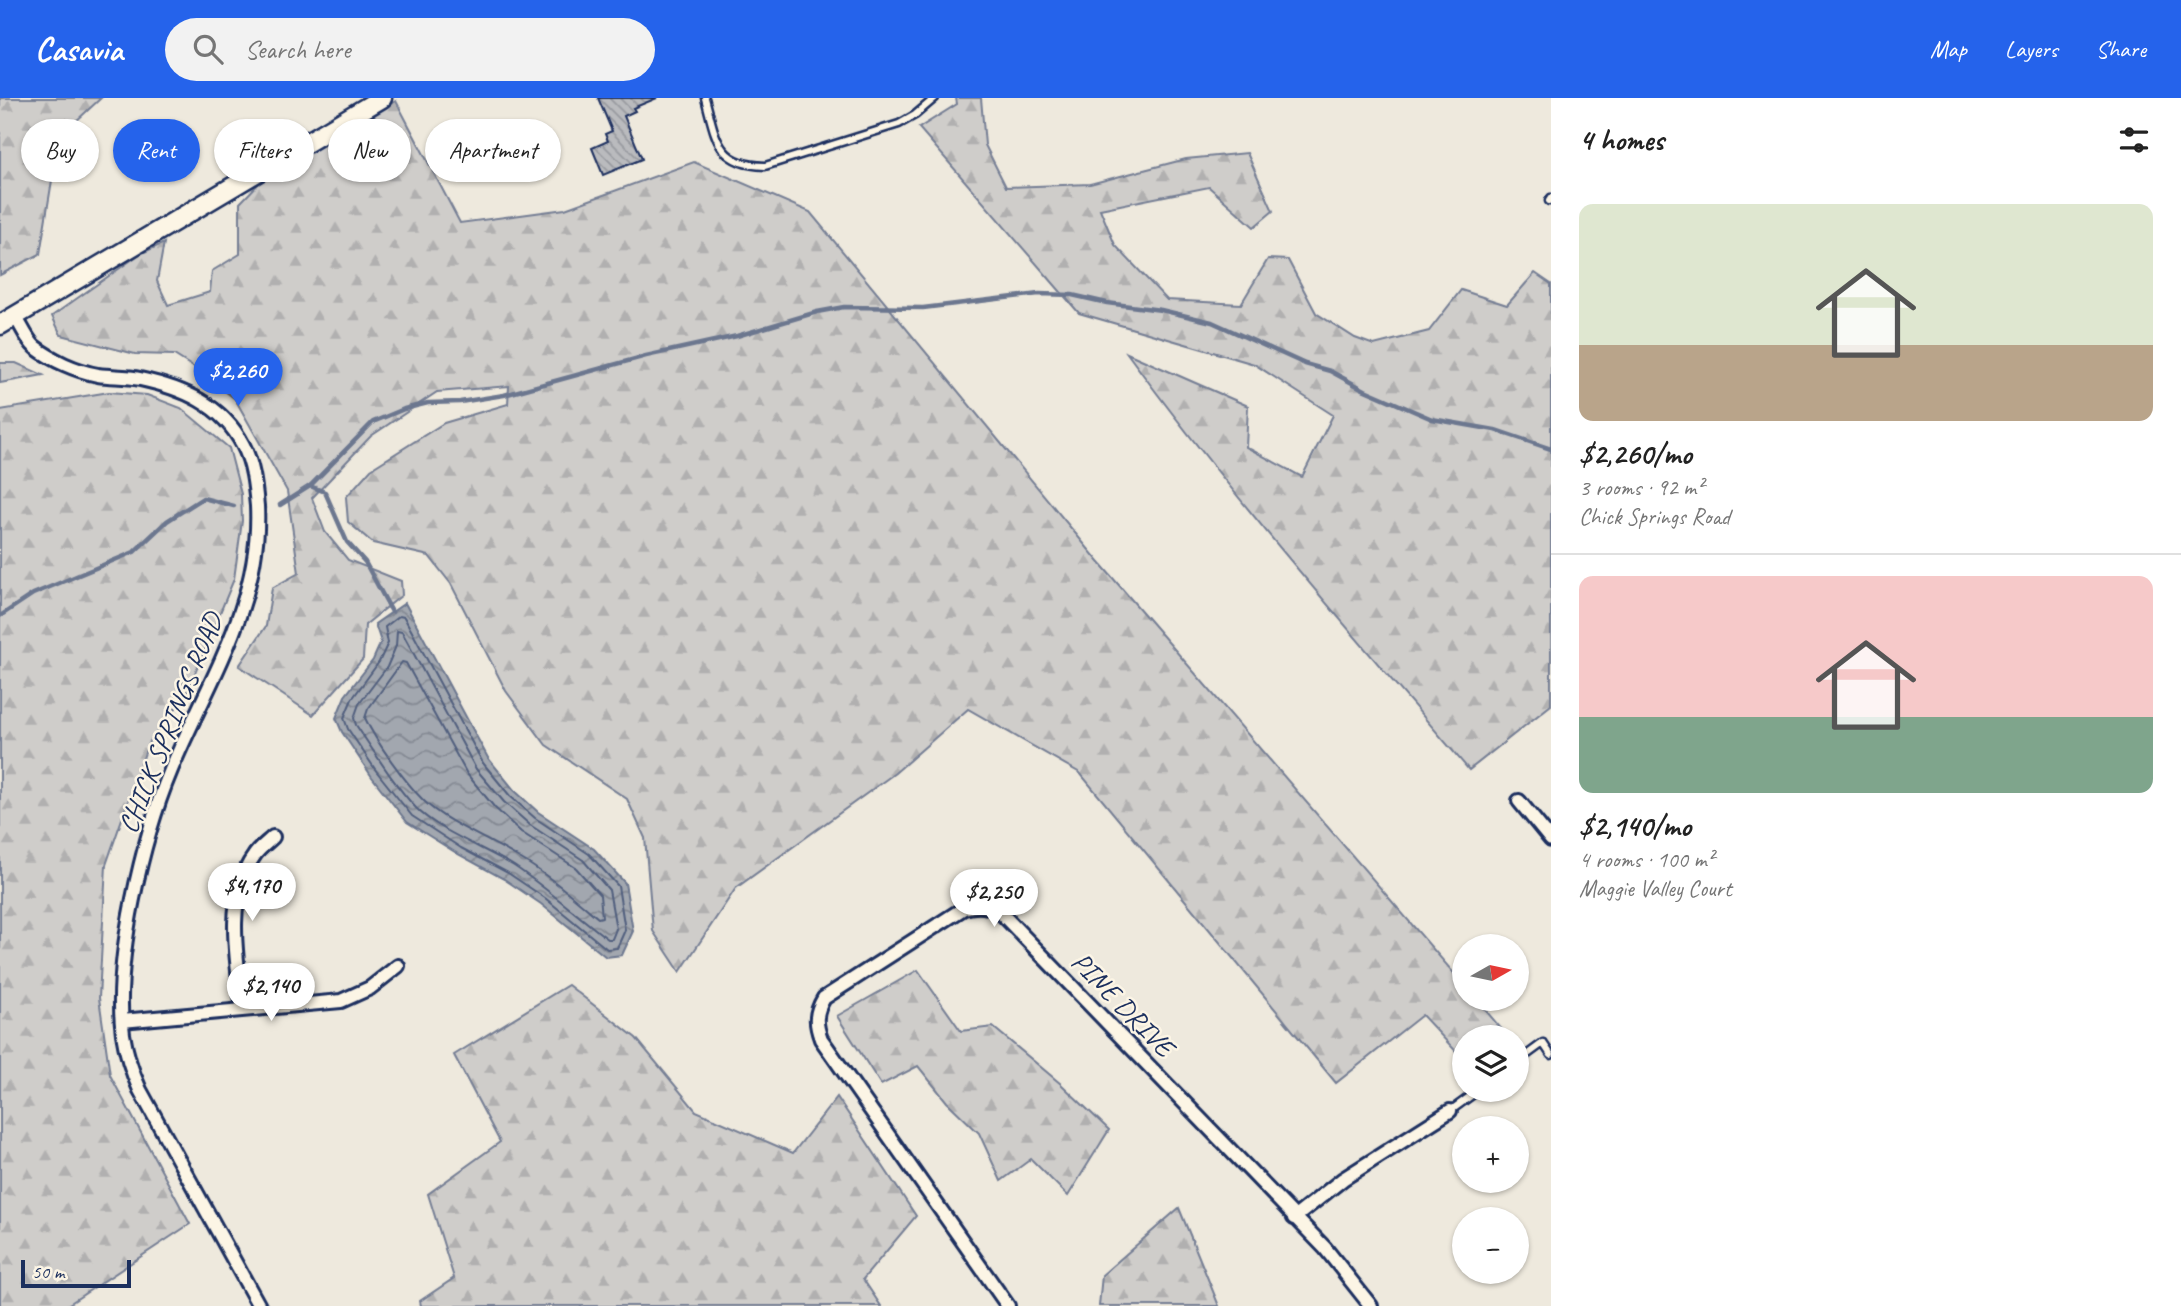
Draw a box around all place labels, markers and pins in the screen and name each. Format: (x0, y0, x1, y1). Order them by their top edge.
pin: $2,260 (181, 348, 295, 408)
pin: $4,170 (195, 864, 309, 923)
pin: $2,250 (937, 870, 1051, 929)
pin: $2,140 (214, 964, 328, 1023)

